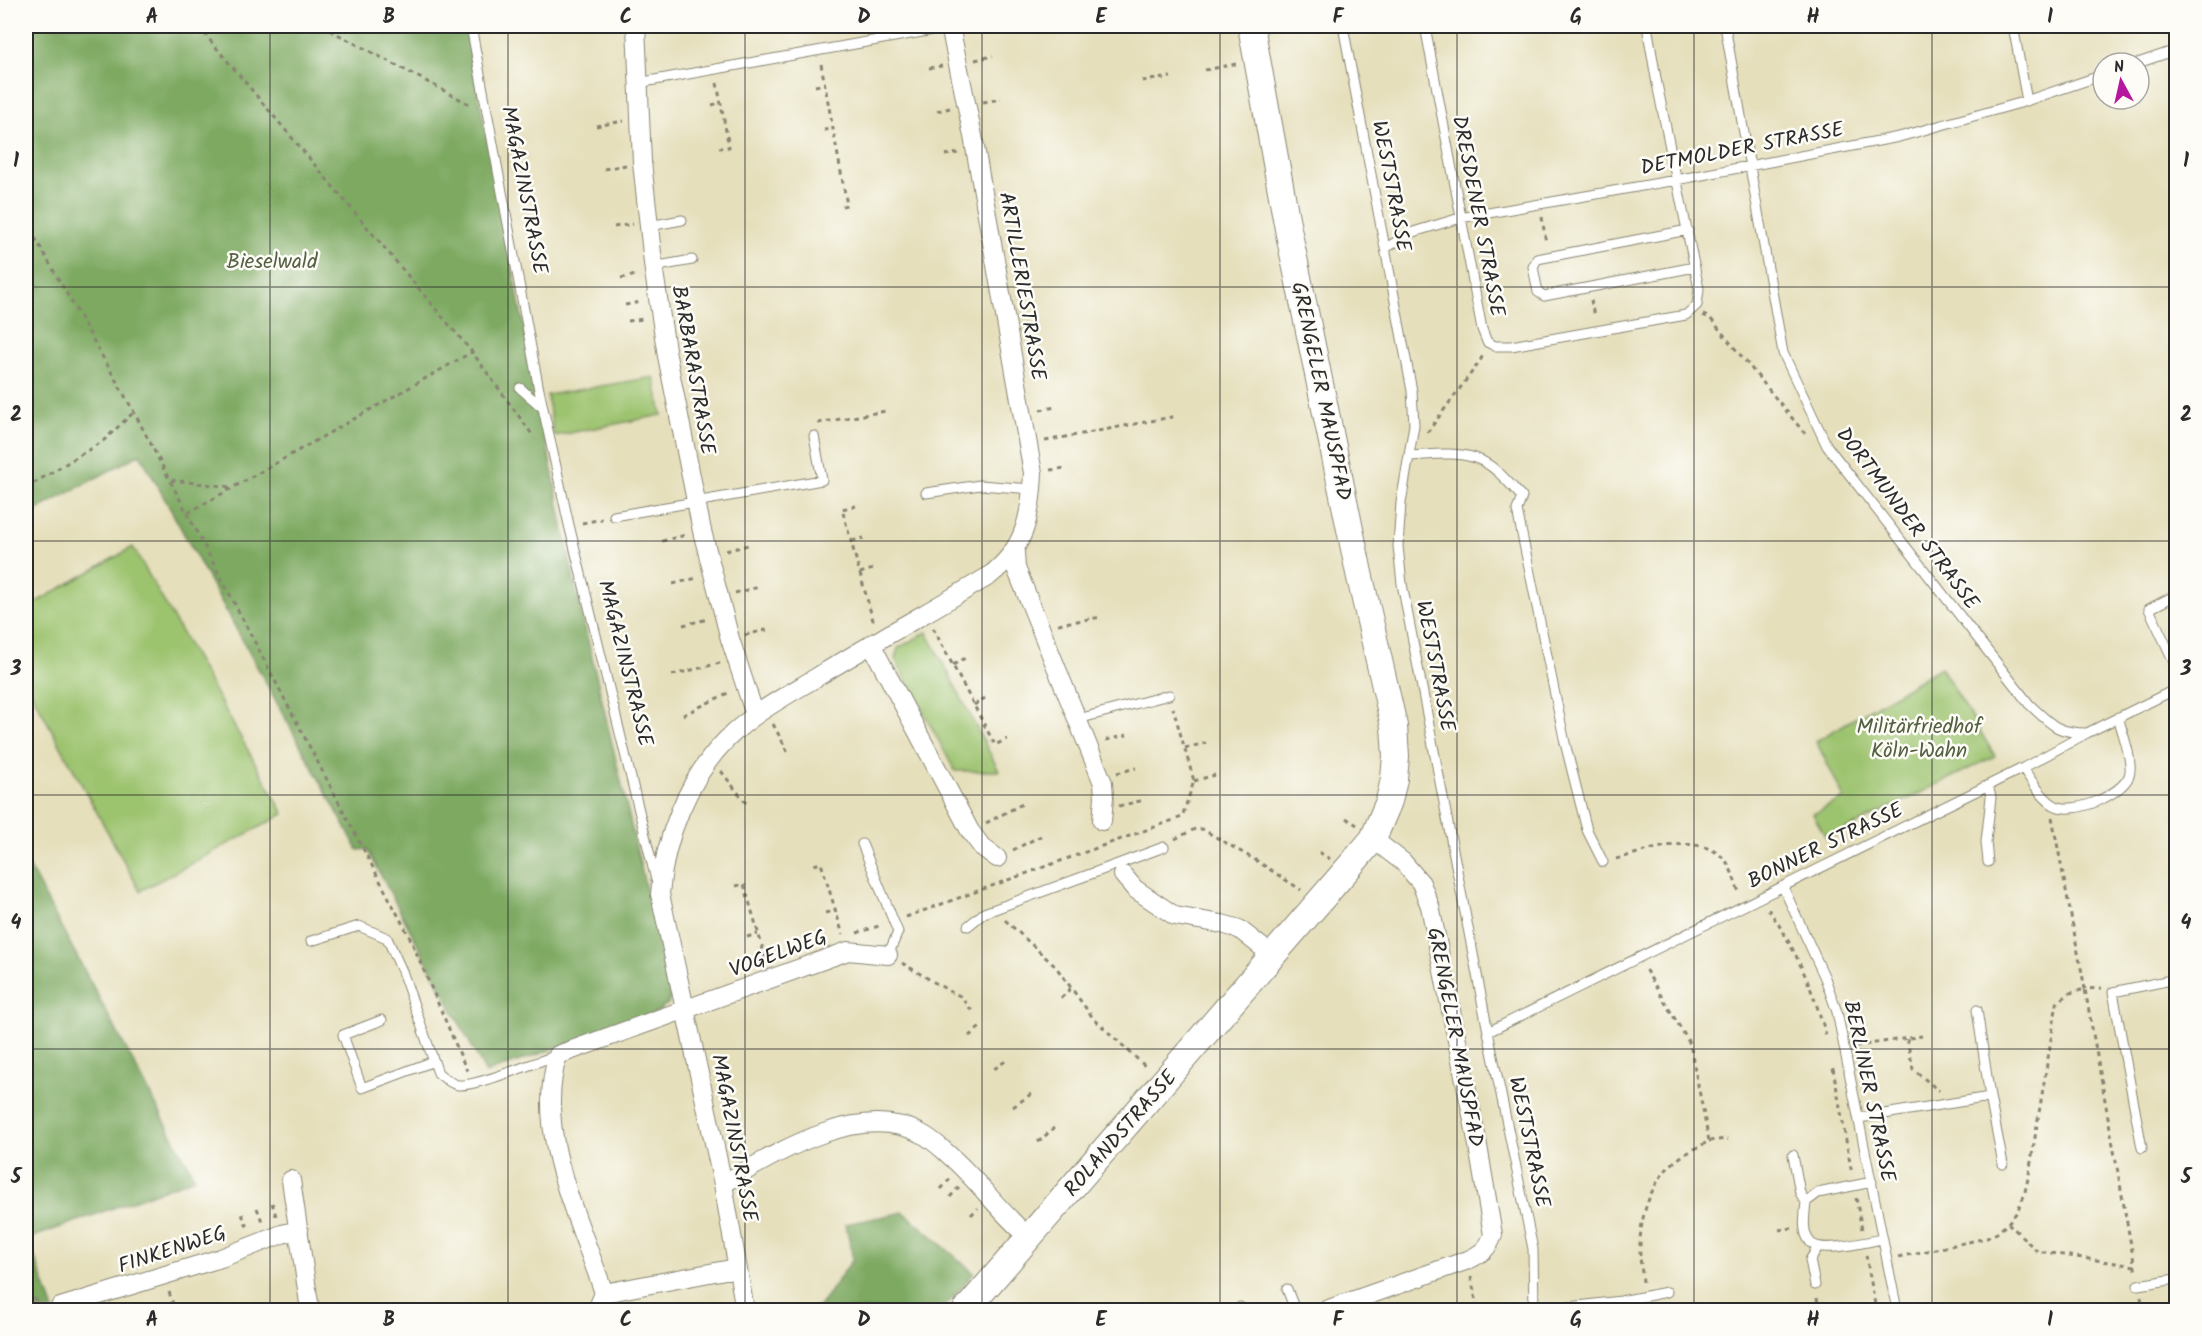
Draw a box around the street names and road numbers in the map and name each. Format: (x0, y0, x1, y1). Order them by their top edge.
street label: MAGAZINSTRASSE (491, 103, 556, 278)
street label: DRESDENER STRASSE (1442, 113, 1513, 320)
street label: DETMOLDER STRASSE (1638, 113, 1847, 185)
street label: WESTSTRASSE (1362, 118, 1420, 255)
street label: ARTILLERIESTRASSE (989, 189, 1054, 384)
street label: GRENGELER MAUSPFAD (1281, 279, 1360, 504)
street label: BARBARASTRASSE (661, 283, 724, 458)
street label: DORTMUNDER STRASSE (1827, 420, 1987, 618)
street label: MAGAZINSTRASSE (588, 577, 661, 751)
street label: WESTSTRASSE (1406, 598, 1464, 735)
street label: BONNER STRASSE (1742, 794, 1910, 898)
street label: VOGELWEG (725, 921, 832, 987)
street label: GRENGELER MAUSPFAD (1417, 925, 1492, 1150)
street label: BERLINER STRASSE (1833, 997, 1904, 1186)
street label: MAGAZINSTRASSE (701, 1051, 766, 1226)
street label: ROLANDSTRASSE (1056, 1063, 1186, 1205)
street label: WESTSTRASSE (1499, 1074, 1559, 1212)
street label: FINKENWEG (114, 1217, 231, 1283)

